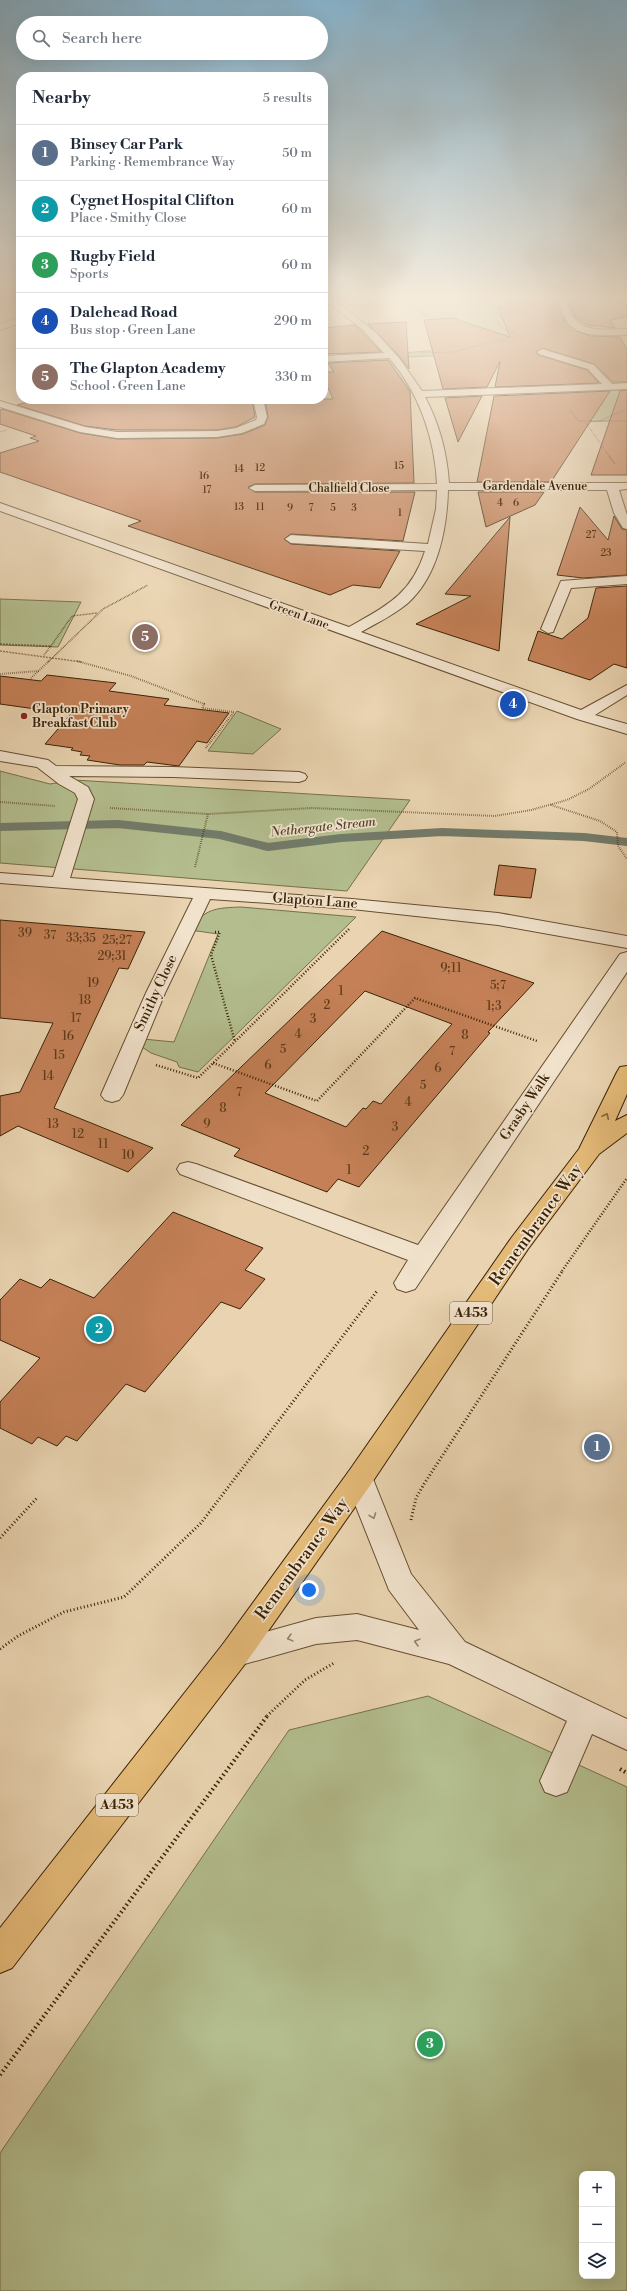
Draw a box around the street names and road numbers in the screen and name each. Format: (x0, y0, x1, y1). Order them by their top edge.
street label: Gardendale Avenue (483, 479, 587, 494)
street label: Chalfield Close (308, 481, 390, 496)
street label: Green Lane (267, 597, 331, 633)
street label: Glapton Lane (272, 889, 358, 913)
street label: Smithy Close (130, 952, 182, 1034)
street label: Grasby Walk (496, 1069, 554, 1144)
street label: Remembrance Way (484, 1159, 588, 1291)
road number: A453 (450, 1302, 492, 1324)
street label: Remembrance Way (250, 1493, 354, 1625)
road number: A453 (96, 1794, 138, 1816)

